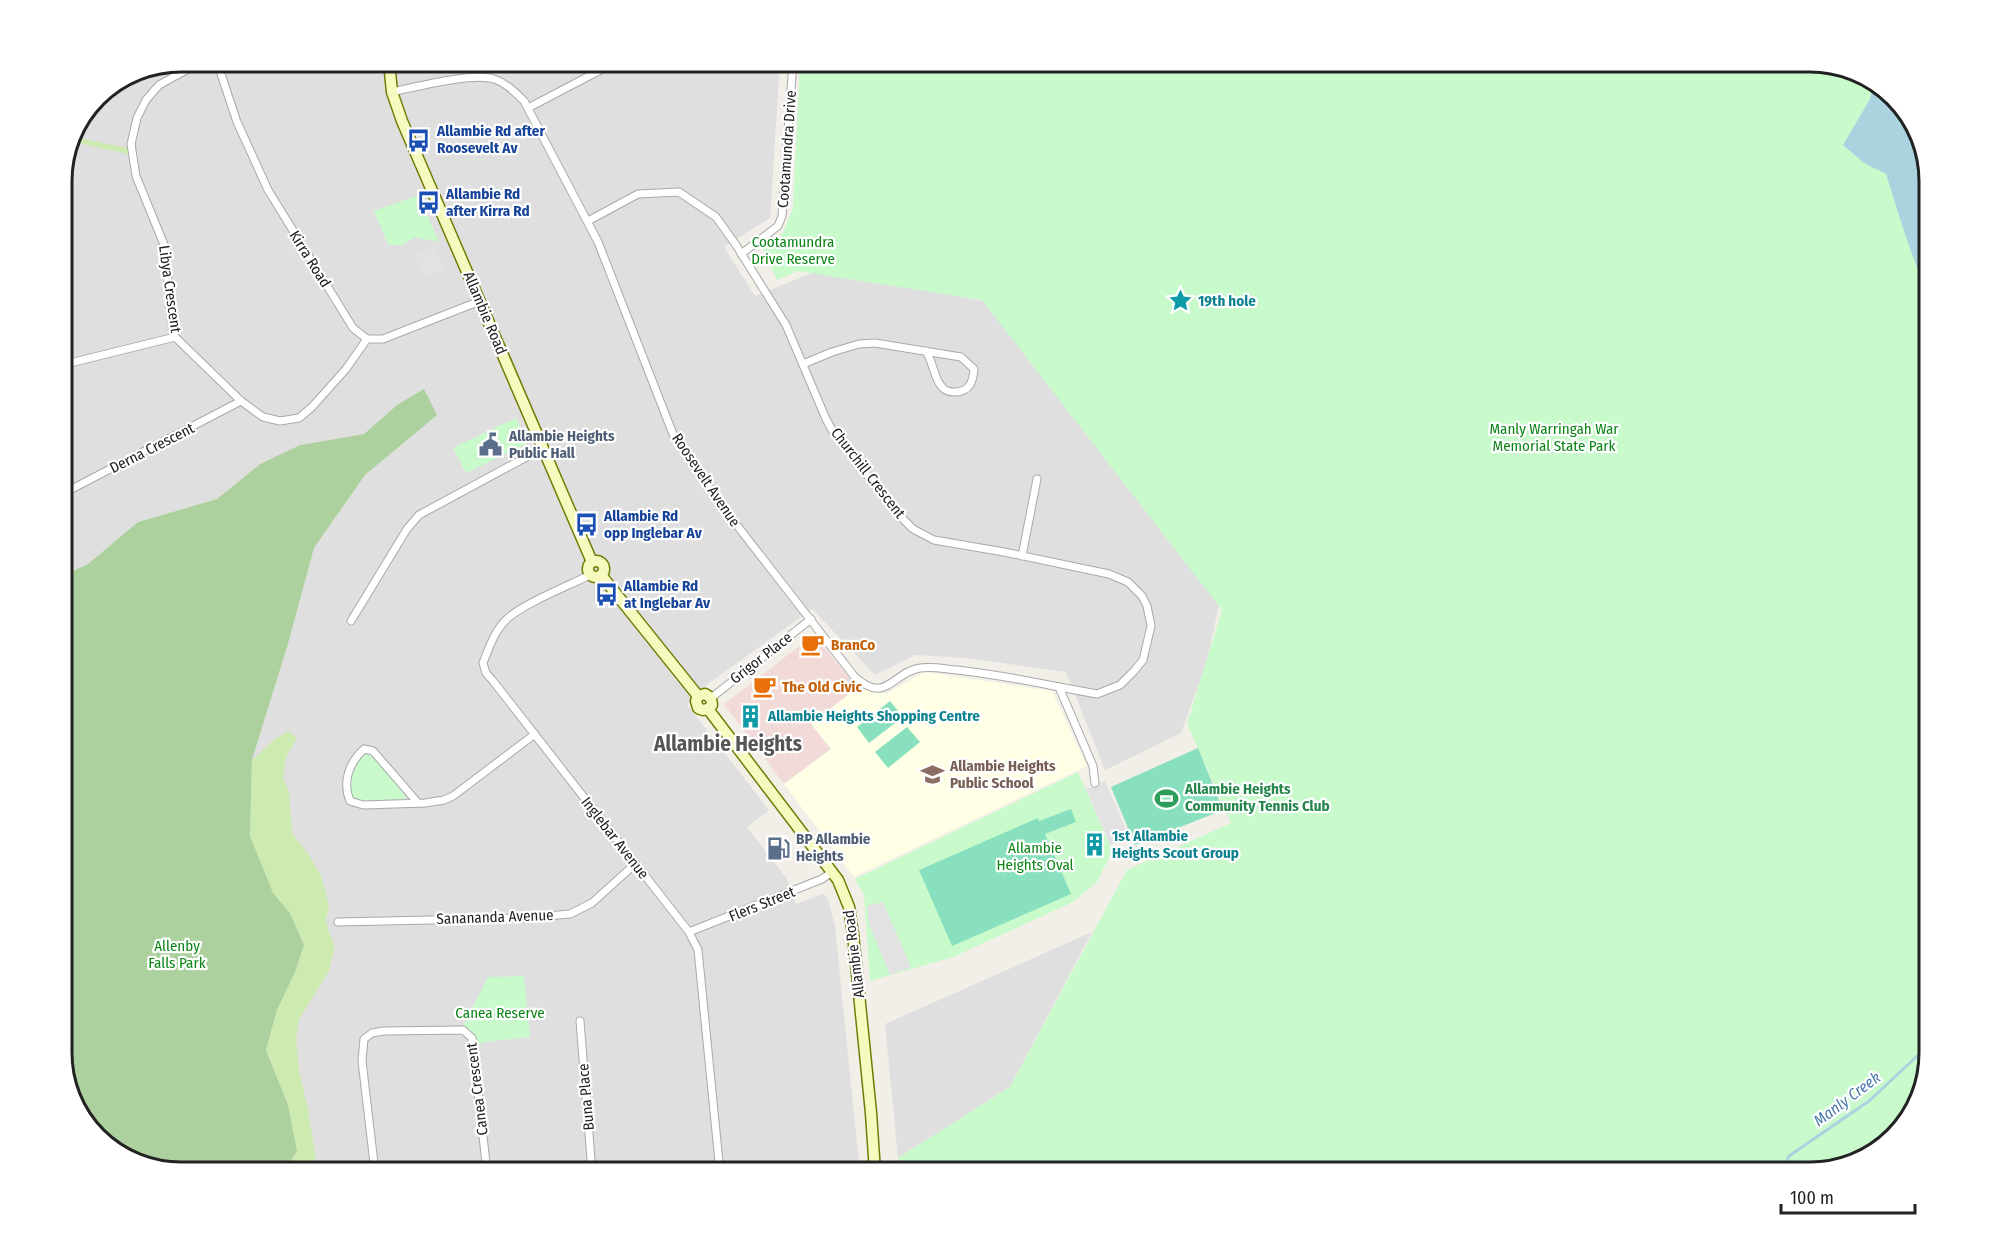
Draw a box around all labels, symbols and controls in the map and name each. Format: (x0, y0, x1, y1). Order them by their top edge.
street label: Cootamundra Drive (774, 90, 800, 208)
place label: Allambie Rd after Roosevelt Av (436, 122, 545, 157)
bus stop icon: Allambie Rd after Roosevelt Av (406, 127, 432, 153)
place label: Allambie Rd after Kirra Rd (445, 185, 530, 220)
bus stop icon: Allambie Rd after Kirra Rd (415, 190, 441, 216)
street label: Kirra Road (285, 227, 335, 291)
park label: Cootamundra Drive Reserve (751, 233, 835, 268)
street label: Libya Crescent (155, 244, 185, 334)
street label: Allambie Road (459, 269, 511, 357)
place icon: 19th hole (1167, 288, 1193, 314)
place label: 19th hole (1198, 292, 1256, 310)
street label: Derna Crescent (107, 419, 197, 477)
park label: Manly Warringah War Memorial State Park (1489, 420, 1619, 455)
street label: Churchill Crescent (827, 424, 909, 522)
place label: Allambie Heights Public Hall (508, 427, 615, 462)
street label: Roosevelt Avenue (668, 430, 744, 530)
public building icon: Allambie Heights Public Hall (478, 432, 504, 458)
place label: Allambie Rd opp Inglebar Av (603, 507, 703, 542)
bus stop icon: Allambie Rd opp Inglebar Av (573, 512, 599, 538)
place label: Allambie Rd at Inglebar Av (623, 577, 711, 612)
bus stop icon: Allambie Rd at Inglebar Av (593, 582, 619, 608)
street label: Grigor Place (726, 628, 796, 688)
cafe icon: BranCo (800, 632, 826, 658)
place label: BranCo (831, 636, 875, 654)
cafe icon: The Old Civic (751, 674, 777, 700)
place label: The Old Civic (782, 678, 862, 696)
building icon: Allambie Heights Shopping Centre (737, 703, 763, 729)
place label: Allambie Heights Shopping Centre (767, 707, 980, 725)
district label: Allambie Heights (653, 731, 802, 757)
place label: Allambie Heights Public School (949, 757, 1056, 792)
school or university icon: Allambie Heights Public School (919, 762, 945, 788)
place label: Allambie Heights Community Tennis Club (1184, 780, 1330, 815)
sports icon: Allambie Heights Community Tennis Club (1154, 785, 1180, 811)
street label: Inglebar Avenue (577, 793, 653, 883)
place label: 1st Allambie Heights Scout Group (1112, 827, 1239, 862)
place label: BP Allambie Heights (796, 830, 871, 865)
building icon: 1st Allambie Heights Scout Group (1081, 832, 1107, 858)
fuel station icon: BP Allambie Heights (765, 835, 791, 861)
park label: Allambie Heights Oval (996, 839, 1074, 874)
street label: Flers Street (726, 883, 798, 925)
street label: Sanananda Avenue (436, 906, 554, 928)
street label: Allambie Road (840, 909, 868, 999)
park label: Allenby Falls Park (148, 937, 206, 972)
park label: Canea Reserve (455, 1004, 545, 1022)
street label: Canea Crescent (462, 1042, 492, 1136)
street label: Buna Place (574, 1063, 598, 1131)
water label: Manly Creek (1810, 1068, 1884, 1130)
scale bar (1781, 1177, 1914, 1215)
text: 100 m (1790, 1187, 1834, 1209)

